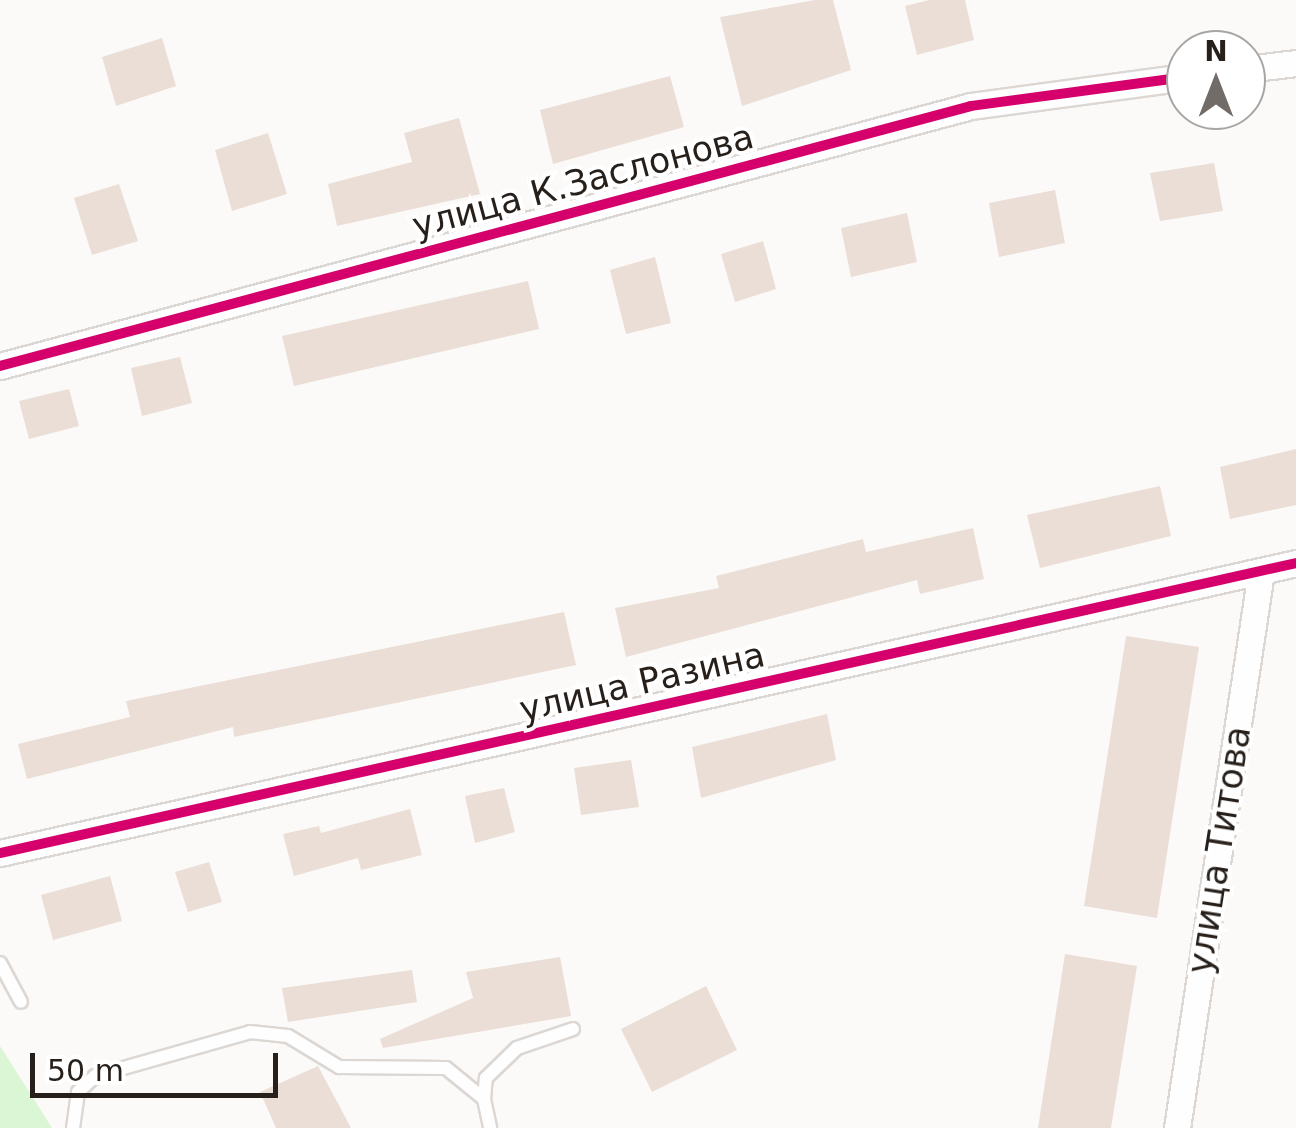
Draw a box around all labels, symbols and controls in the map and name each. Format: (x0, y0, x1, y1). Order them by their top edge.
north arrow (1166, 30, 1266, 130)
text: N (1204, 35, 1228, 68)
street label: улица К.Заслонова (408, 115, 758, 247)
street label: улица Разина (515, 633, 769, 731)
street label: улица Титова (1179, 723, 1259, 977)
scale bar (35, 1033, 282, 1095)
text: 50 m (47, 1053, 124, 1088)

